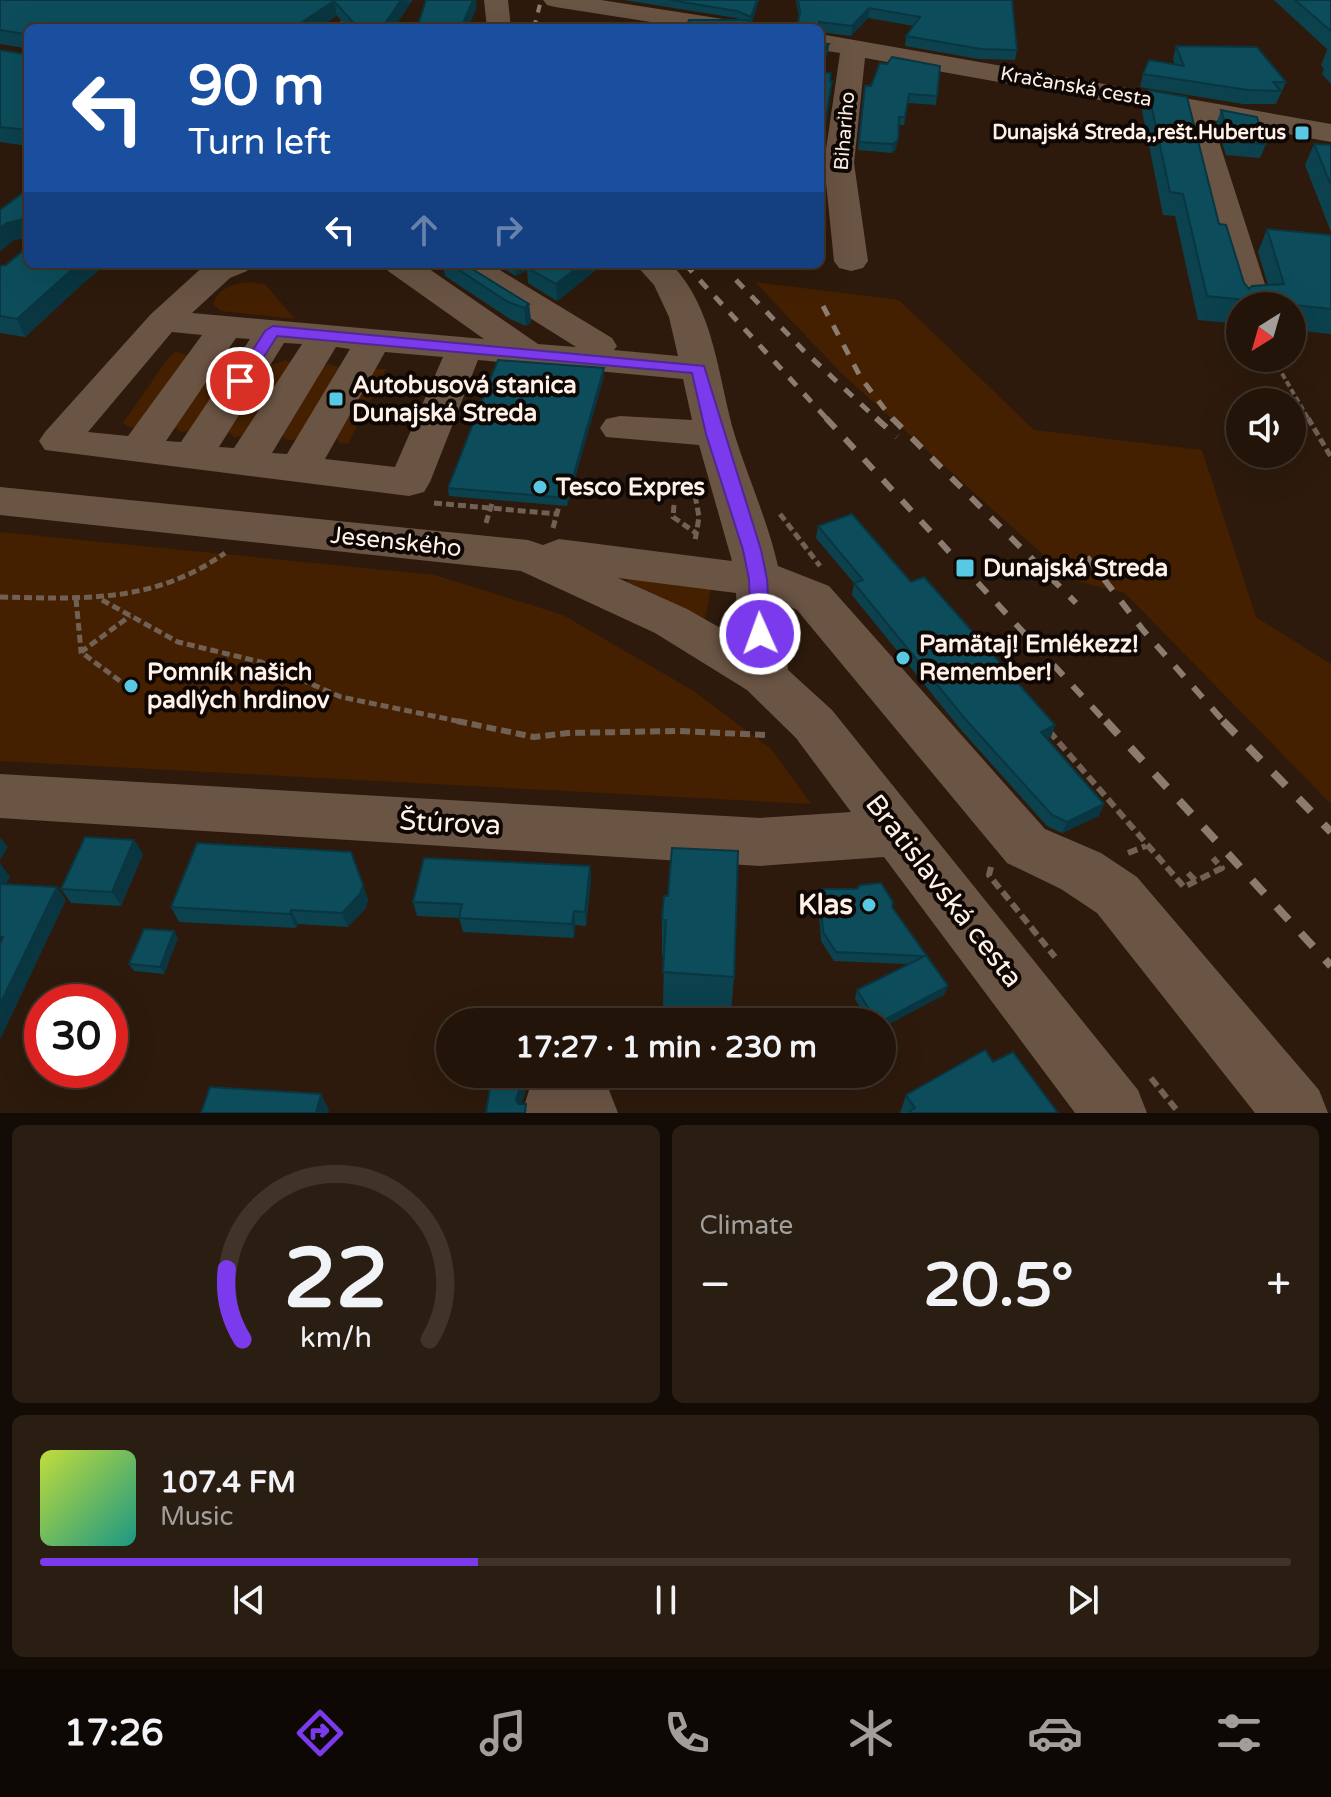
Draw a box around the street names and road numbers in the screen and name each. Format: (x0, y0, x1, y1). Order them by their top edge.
street label: Kračanská cesta (998, 62, 1154, 112)
street label: Bihariho (830, 91, 860, 171)
street label: Jesenského (329, 521, 463, 563)
street label: Bratislavská cesta (858, 788, 1030, 994)
street label: Štúrova (398, 803, 502, 843)

